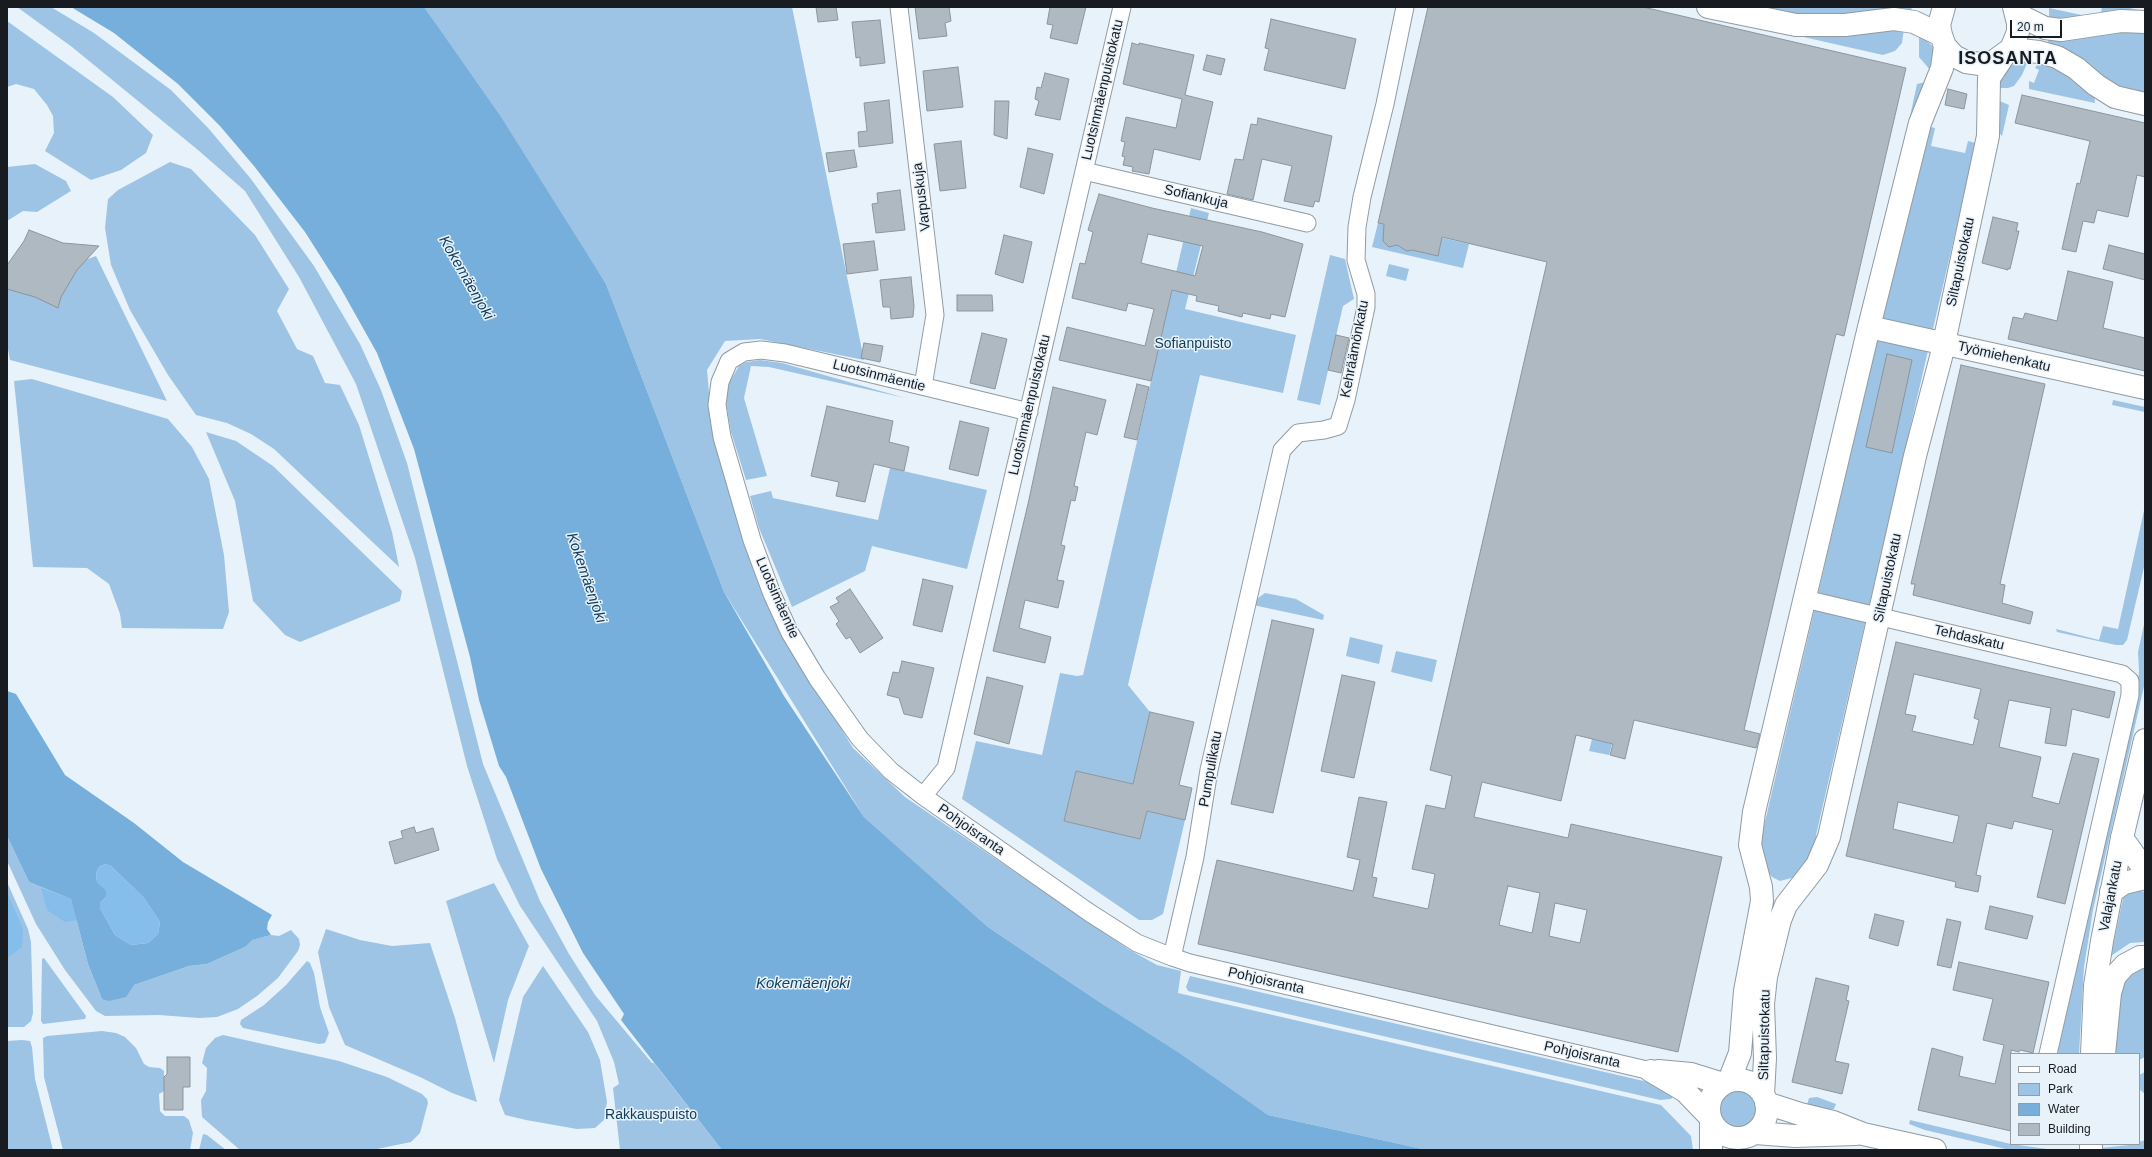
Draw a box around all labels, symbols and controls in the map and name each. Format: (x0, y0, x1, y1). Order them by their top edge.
scale bar (2012, 12, 2064, 38)
street label: Luotsinmäenpuistokatu (1079, 18, 1127, 162)
text: 20 m (2017, 20, 2044, 34)
district label: ISOSANTA (1958, 48, 2058, 70)
street label: Varpuskuja (909, 162, 935, 232)
street label: Sofiankuja (1162, 181, 1230, 213)
street label: Siltapuistokatu (1943, 216, 1979, 308)
water label: Kokemäenjoki (435, 233, 497, 323)
street label: Kehräämönkatu (1337, 299, 1373, 399)
street label: Luotsinmäenpuistokatu (1006, 333, 1054, 477)
park label: Sofianpuisto (1154, 336, 1232, 352)
street label: Työmiehenkatu (1956, 338, 2052, 376)
street label: Luotsinmäentie (831, 356, 927, 396)
water label: Kokemäenjoki (562, 531, 610, 625)
street label: Siltapuistokatu (1870, 532, 1906, 624)
street label: Luotsimäentie (752, 555, 802, 641)
street label: Tehdaskatu (1932, 622, 2006, 654)
street label: Pumpulikatu (1196, 730, 1226, 808)
street label: Pohjoisranta (934, 801, 1008, 859)
street label: Valajankatu (2096, 859, 2126, 933)
street label: Pohjoisranta (1226, 964, 1306, 998)
water label: Kokemäenjoki (756, 975, 850, 993)
street label: Siltapuistokatu (1756, 989, 1774, 1081)
street label: Pohjoisranta (1542, 1038, 1622, 1072)
legend (2010, 1053, 2140, 1145)
text: Road (2048, 1062, 2077, 1076)
text: Park (2048, 1082, 2073, 1096)
text: Water (2048, 1102, 2080, 1116)
park label: Rakkauspuisto (605, 1107, 697, 1123)
text: Building (2048, 1122, 2091, 1136)

